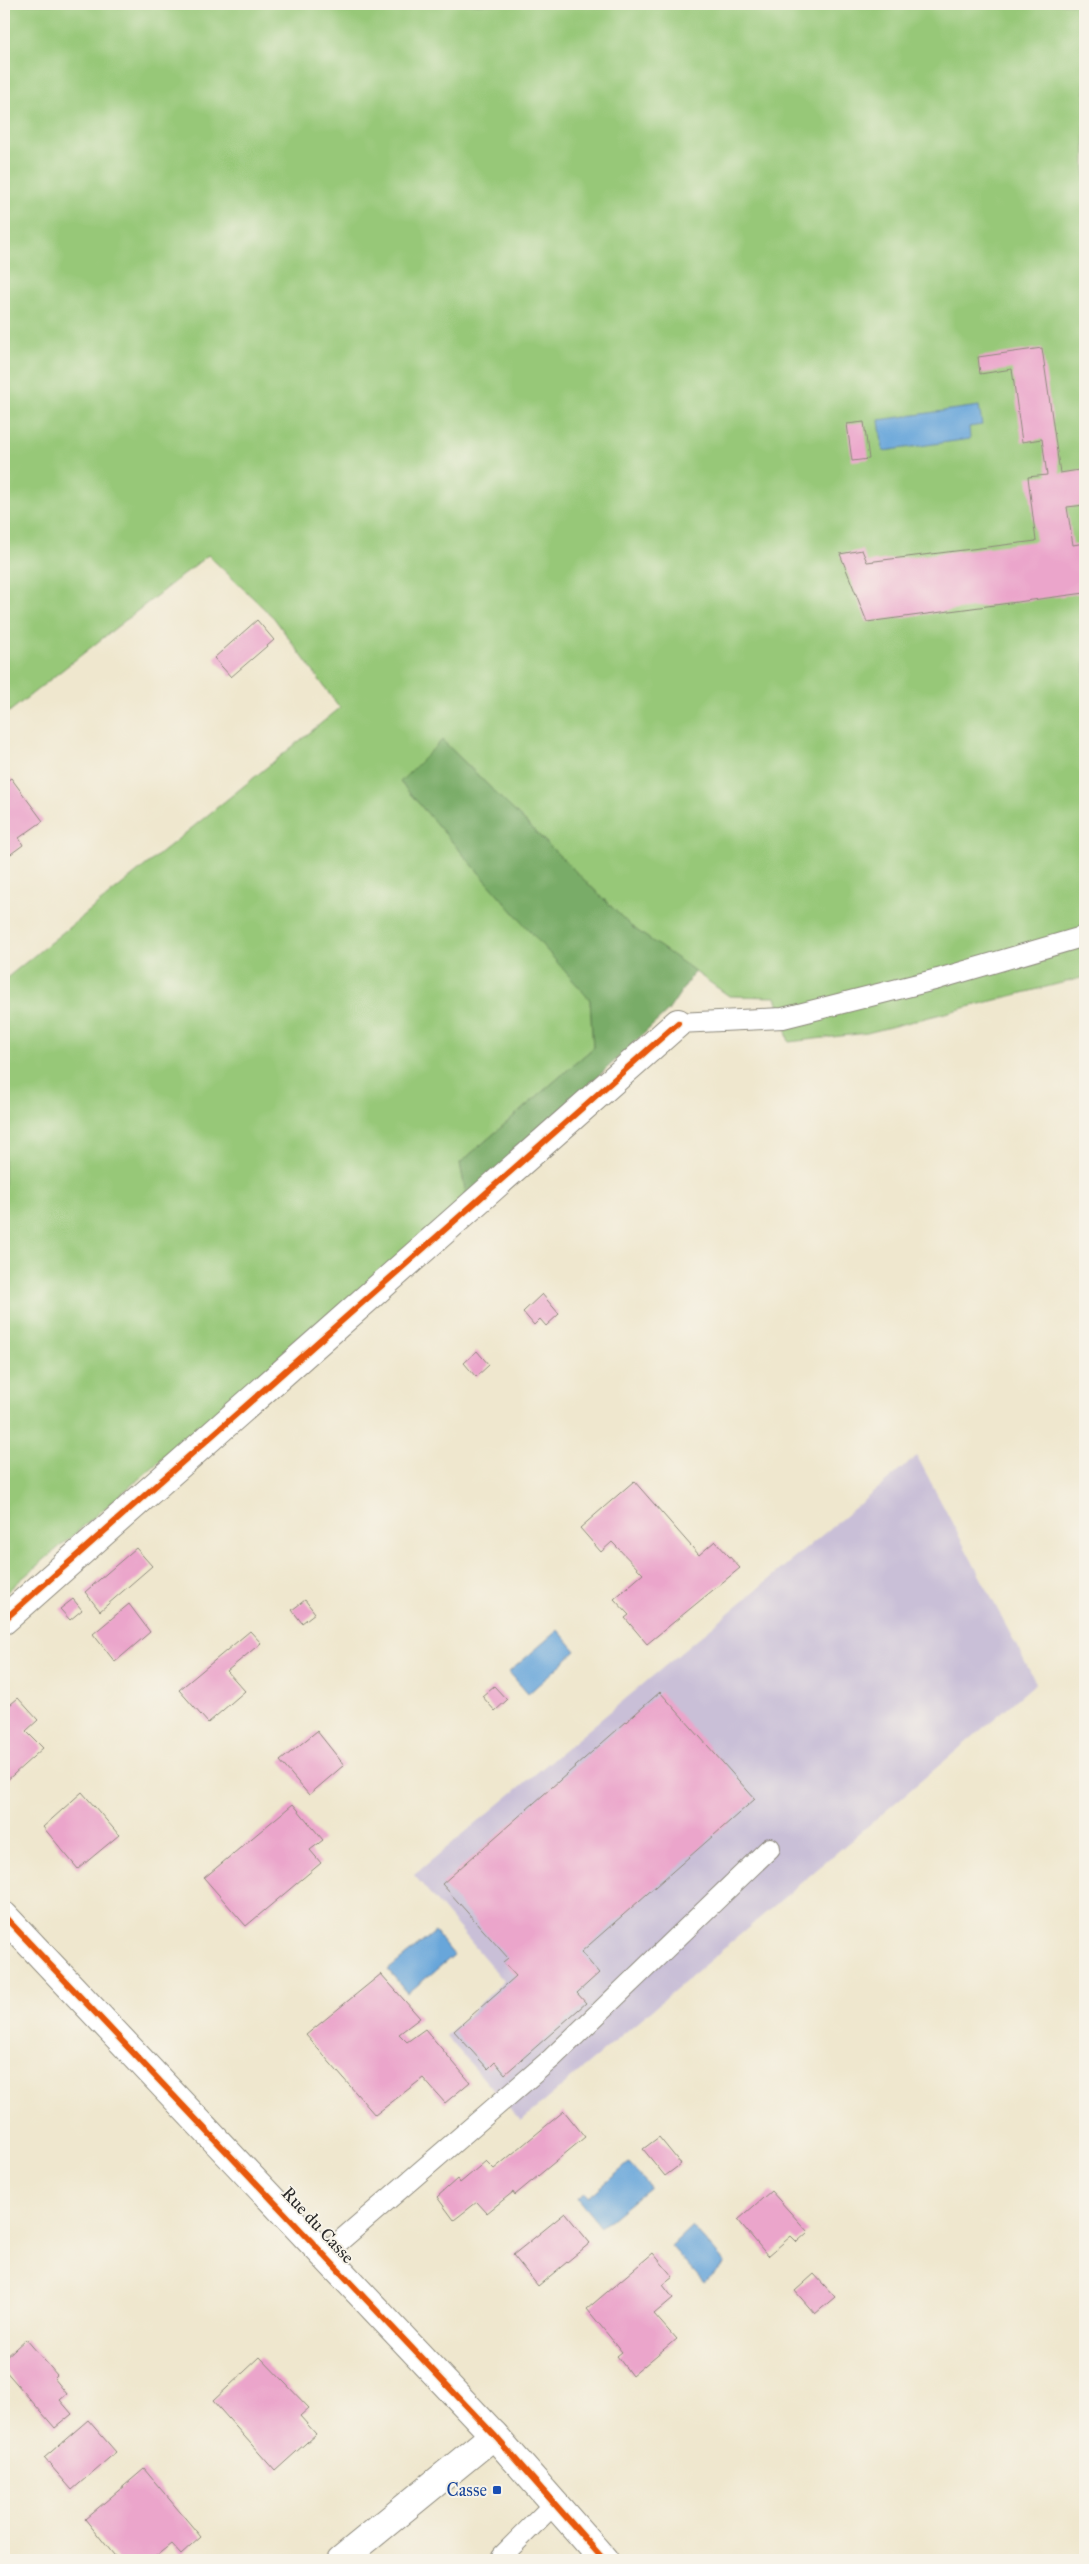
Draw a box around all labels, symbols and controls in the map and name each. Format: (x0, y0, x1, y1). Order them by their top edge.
street label: Rue du Casse (277, 2182, 359, 2268)
place label: Casse (447, 2479, 487, 2501)
marker: Casse (491, 2484, 503, 2496)

